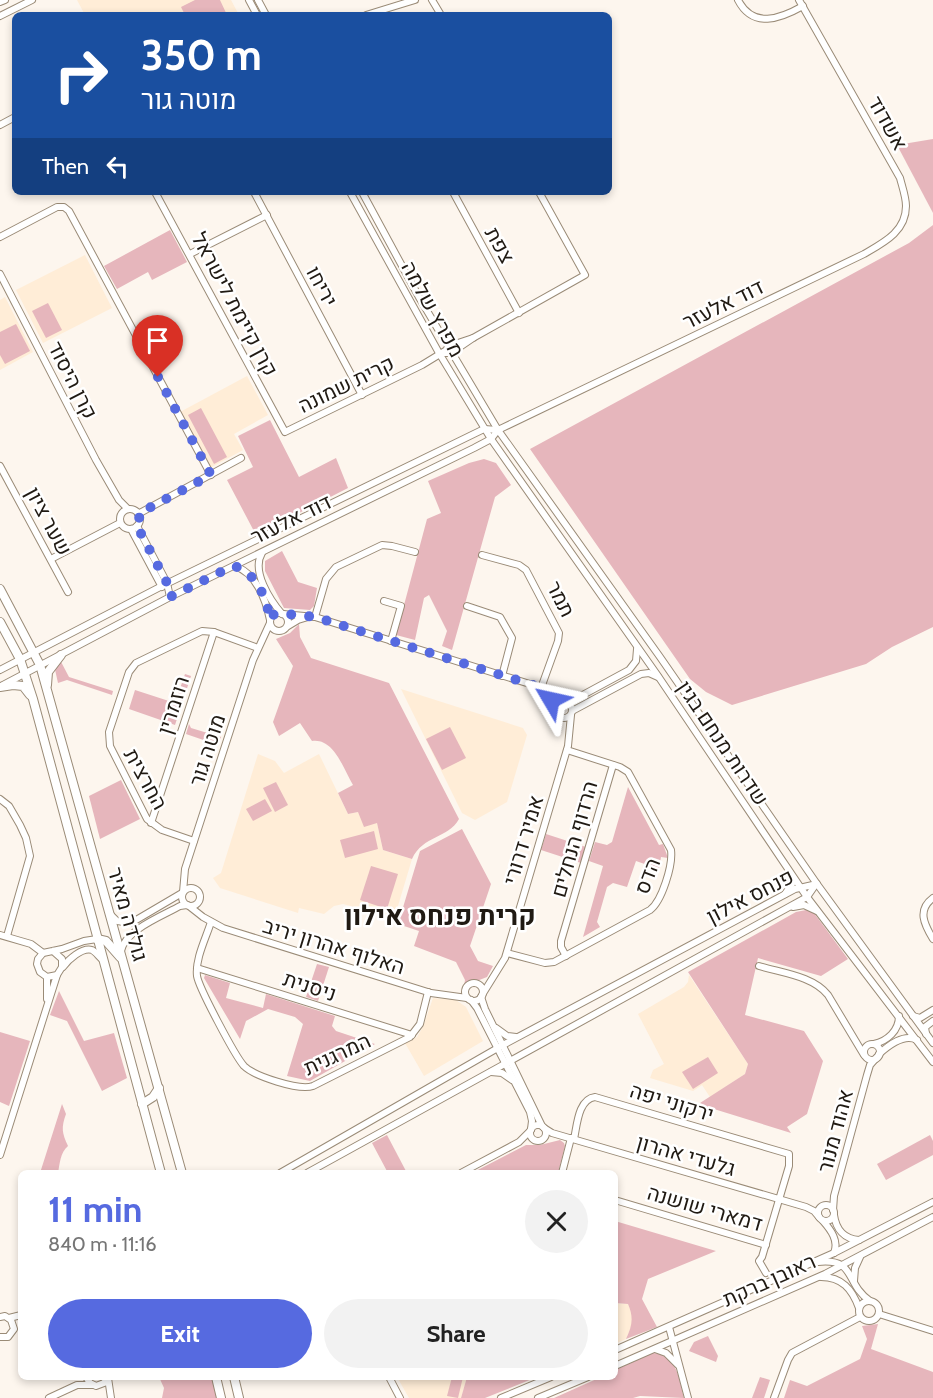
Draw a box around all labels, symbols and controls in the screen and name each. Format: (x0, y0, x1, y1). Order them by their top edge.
text: 350 m (141, 29, 262, 81)
icon: right (42, 36, 120, 114)
text: מוטה גור (141, 83, 236, 116)
street label: אשדוד (863, 91, 913, 155)
icon: left (101, 150, 134, 183)
text: Then (42, 153, 89, 180)
street label: צפת (480, 222, 520, 268)
street label: קרן קיימת לישראל (187, 228, 283, 380)
street label: מפרץ שלמה (396, 257, 470, 361)
street label: יריחו (301, 262, 343, 310)
street label: דוד אלעזר (678, 274, 768, 334)
pin (132, 315, 183, 377)
icon: arrive (141, 324, 174, 357)
street label: קרן היסוד (43, 337, 103, 423)
street label: קרית שמונה (294, 350, 398, 418)
street label: שער ציון (21, 483, 77, 559)
street label: דוד אלעזר (246, 489, 336, 549)
street label: תמר (542, 577, 580, 621)
position arrow (519, 668, 583, 732)
street label: רוזמרין (152, 673, 194, 737)
street label: שדרות מנחם בגין (672, 676, 774, 810)
street label: מוטה גור (184, 711, 230, 789)
street label: החרצית (119, 744, 173, 814)
street label: הרדוף הנחלים (545, 778, 603, 900)
street label: אמיר דרורי (498, 792, 548, 888)
street label: הדס (629, 854, 665, 898)
street label: פנחס אילון (702, 863, 798, 929)
street label: גולדה מאיר (103, 864, 153, 964)
district label: קרית פנחס אילון (344, 899, 536, 932)
street label: האלוף אהרון יריב (260, 913, 408, 979)
street label: ניסנית (280, 966, 340, 1006)
street label: המרגנית (299, 1028, 375, 1080)
street label: ירקוני יפה (627, 1077, 717, 1127)
street label: אהוד מנור (812, 1087, 858, 1175)
street label: גלעדי אהרון (634, 1129, 738, 1181)
street label: דמארי שושנה (645, 1180, 765, 1236)
text: 11 min (48, 1187, 142, 1231)
button: close (525, 1190, 588, 1253)
text: 840 m · 11:16 (48, 1232, 157, 1256)
street label: ראובן ברקת (719, 1248, 819, 1312)
button: Exit (48, 1299, 312, 1368)
button: Share (324, 1299, 588, 1368)

